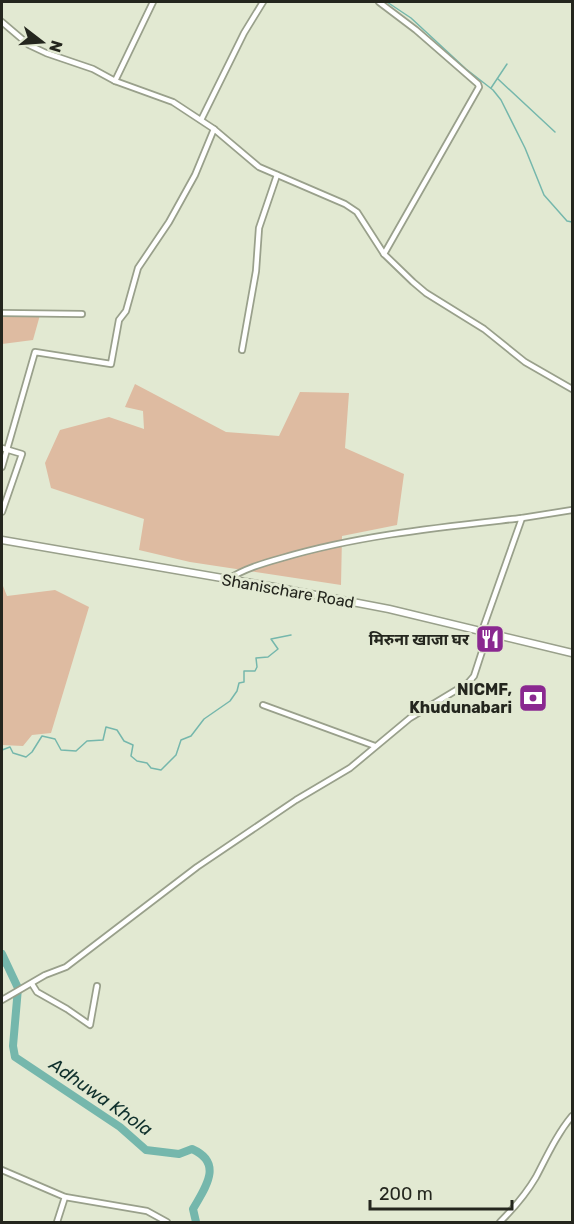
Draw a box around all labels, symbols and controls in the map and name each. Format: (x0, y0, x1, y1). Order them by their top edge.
north arrow (12, 12, 72, 72)
text: N (45, 38, 67, 55)
street label: Shanischare Road (220, 570, 356, 612)
restaurant icon: मिरुना खाजा घर (474, 623, 506, 655)
place label: मिरुना खाजा घर (369, 630, 470, 649)
place label: NICMF, Khudunabari (409, 680, 512, 717)
bank icon: NICMF, Khudunabari (517, 682, 549, 714)
water label: Adhuwa Khola (44, 1053, 157, 1141)
scale bar (370, 1173, 512, 1211)
text: 200 m (379, 1183, 433, 1205)

